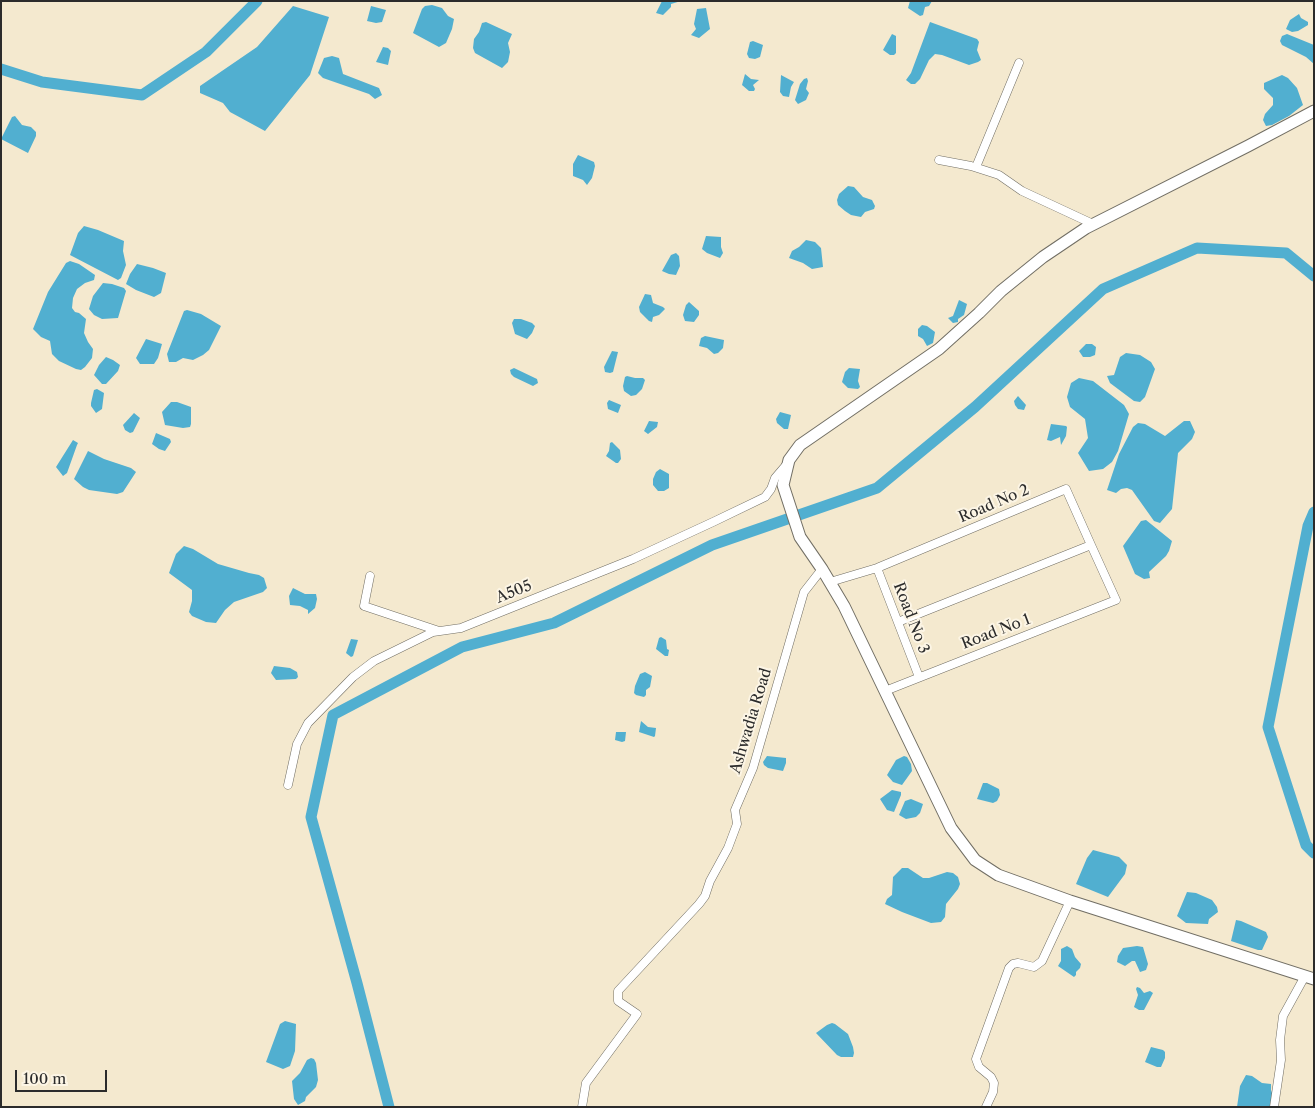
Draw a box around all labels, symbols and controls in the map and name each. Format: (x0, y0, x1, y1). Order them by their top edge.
street label: Road No 2 (956, 481, 1032, 527)
street label: A505 (494, 577, 534, 607)
street label: Road No 3 (889, 580, 933, 656)
street label: Road No 1 (959, 611, 1033, 653)
street label: Ashwadia Road (726, 666, 776, 776)
scale bar (18, 1060, 110, 1092)
text: 100 m (23, 1069, 66, 1088)

